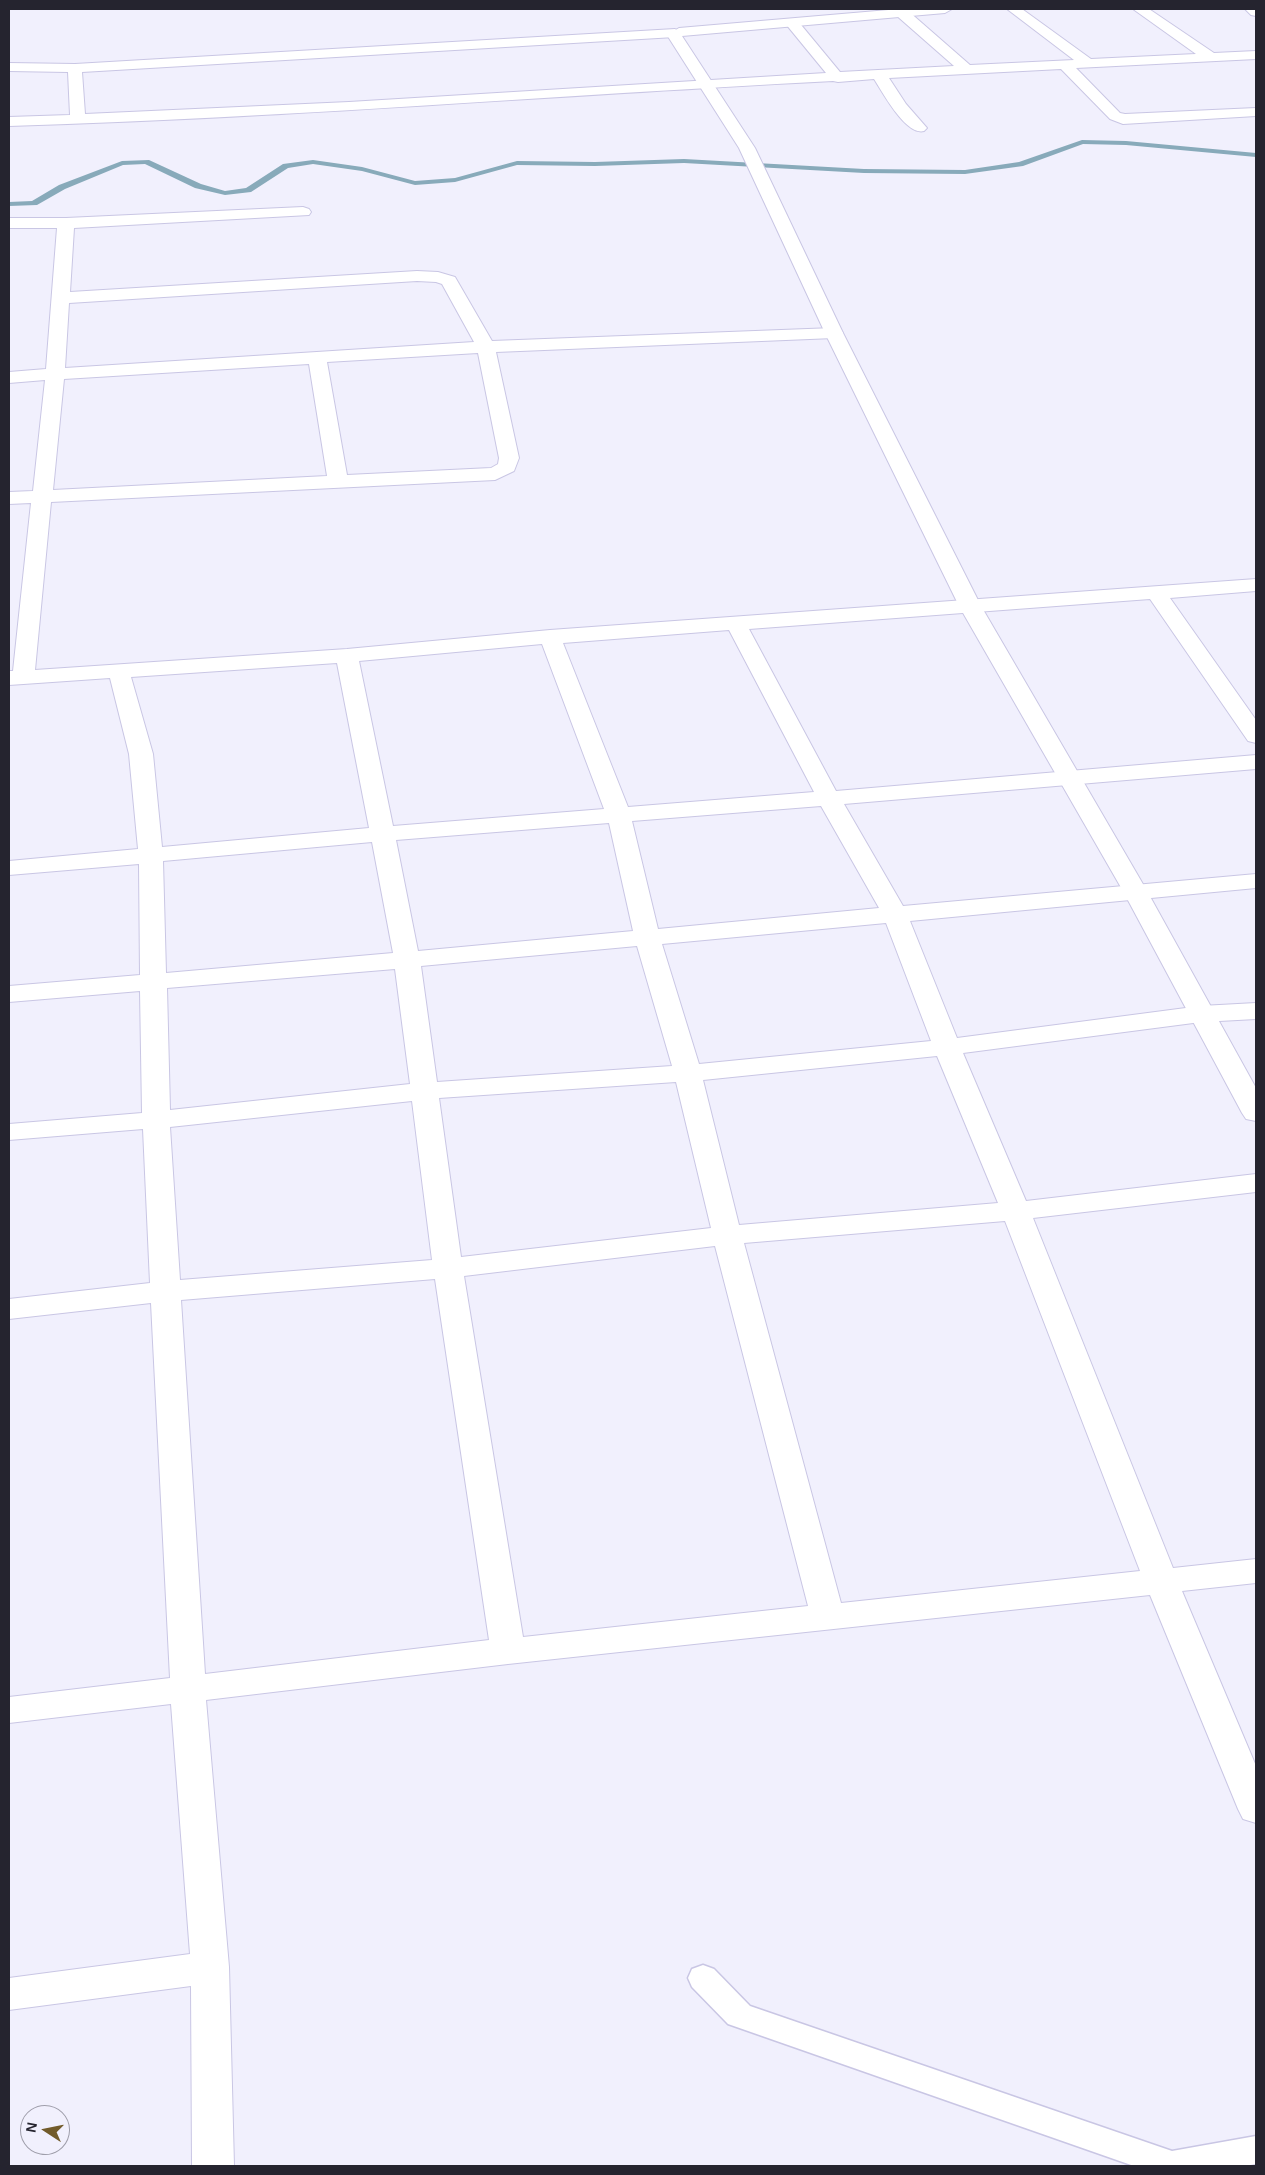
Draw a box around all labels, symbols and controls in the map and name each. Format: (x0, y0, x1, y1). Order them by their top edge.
north arrow (20, 2105, 70, 2155)
text: N (22, 2121, 40, 2134)

